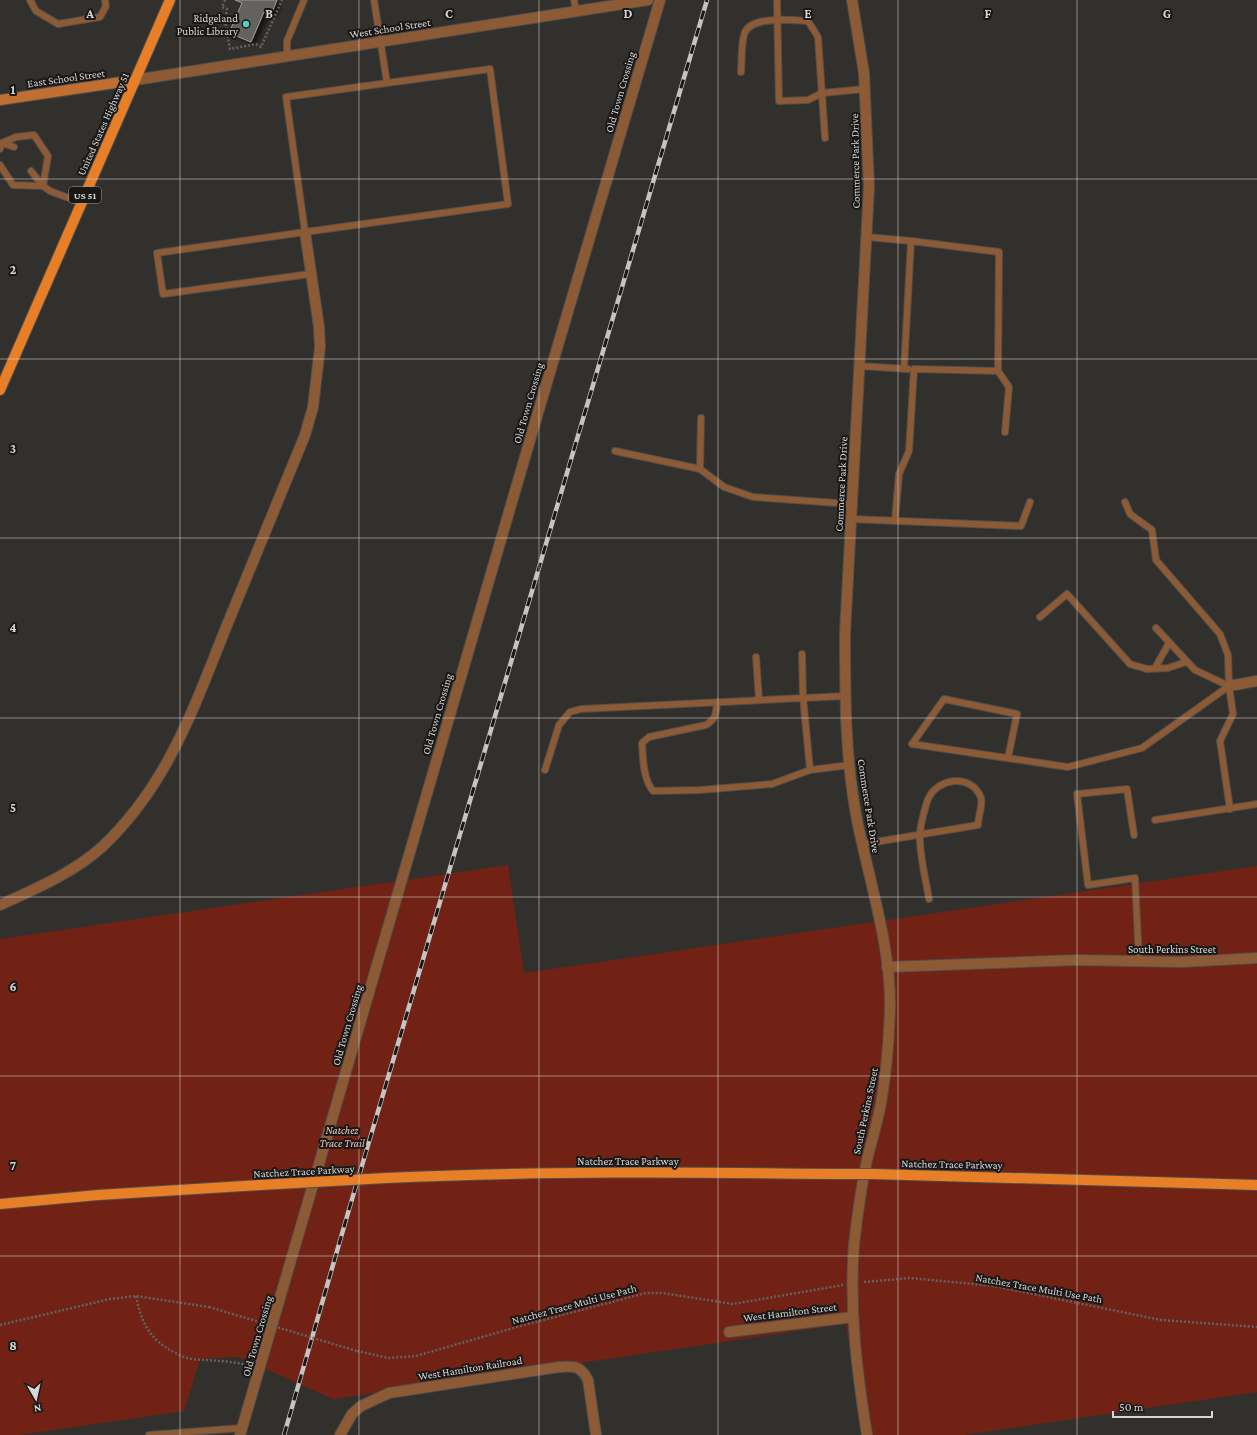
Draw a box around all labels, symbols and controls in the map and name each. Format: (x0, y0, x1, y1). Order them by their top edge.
text: A (85, 6, 94, 21)
text: B (265, 6, 273, 21)
text: C (445, 6, 453, 21)
text: D (624, 6, 633, 21)
text: E (804, 6, 812, 21)
text: F (985, 6, 992, 21)
text: G (1163, 6, 1171, 21)
place label: Ridgeland Public Library (177, 12, 239, 38)
street label: West School Street (349, 16, 432, 40)
marker: Ridgeland Public Library (241, 19, 251, 29)
street label: Old Town Crossing (603, 50, 638, 134)
street label: East School Street (26, 67, 106, 89)
street label: United States Highway 51 (75, 71, 132, 178)
text: 1 (11, 82, 16, 97)
street label: Commerce Park Drive (848, 113, 862, 209)
road number: US 51 (69, 187, 101, 203)
text: 2 (10, 262, 17, 277)
street label: Old Town Crossing (511, 361, 546, 445)
street label: Commerce Park Drive (833, 436, 849, 532)
text: 3 (10, 441, 16, 456)
text: 4 (9, 620, 17, 635)
street label: Old Town Crossing (420, 672, 455, 756)
street label: Commerce Park Drive (856, 758, 882, 854)
text: 5 (10, 800, 16, 815)
street label: South Perkins Street (1128, 943, 1216, 955)
text: 6 (9, 979, 17, 994)
street label: Old Town Crossing (330, 983, 365, 1067)
street label: South Perkins Street (850, 1066, 880, 1155)
park label: Natchez Trace Trail (319, 1124, 365, 1149)
street label: Natchez Trace Parkway (577, 1155, 680, 1168)
street label: Natchez Trace Parkway (901, 1157, 1004, 1172)
text: 7 (10, 1158, 16, 1173)
street label: Natchez Trace Parkway (253, 1162, 356, 1181)
street label: Natchez Trace Multi Use Path (975, 1271, 1103, 1305)
street label: Natchez Trace Multi Use Path (510, 1282, 638, 1326)
street label: Old Town Crossing (240, 1294, 275, 1378)
street label: West Hamilton Street (743, 1300, 838, 1324)
text: 8 (9, 1338, 17, 1353)
street label: West Hamilton Railroad (417, 1354, 523, 1382)
north arrow (16, 1379, 56, 1419)
scale bar (1113, 1393, 1212, 1419)
text: 50 m (1119, 1400, 1144, 1414)
text: N (32, 1402, 42, 1415)

